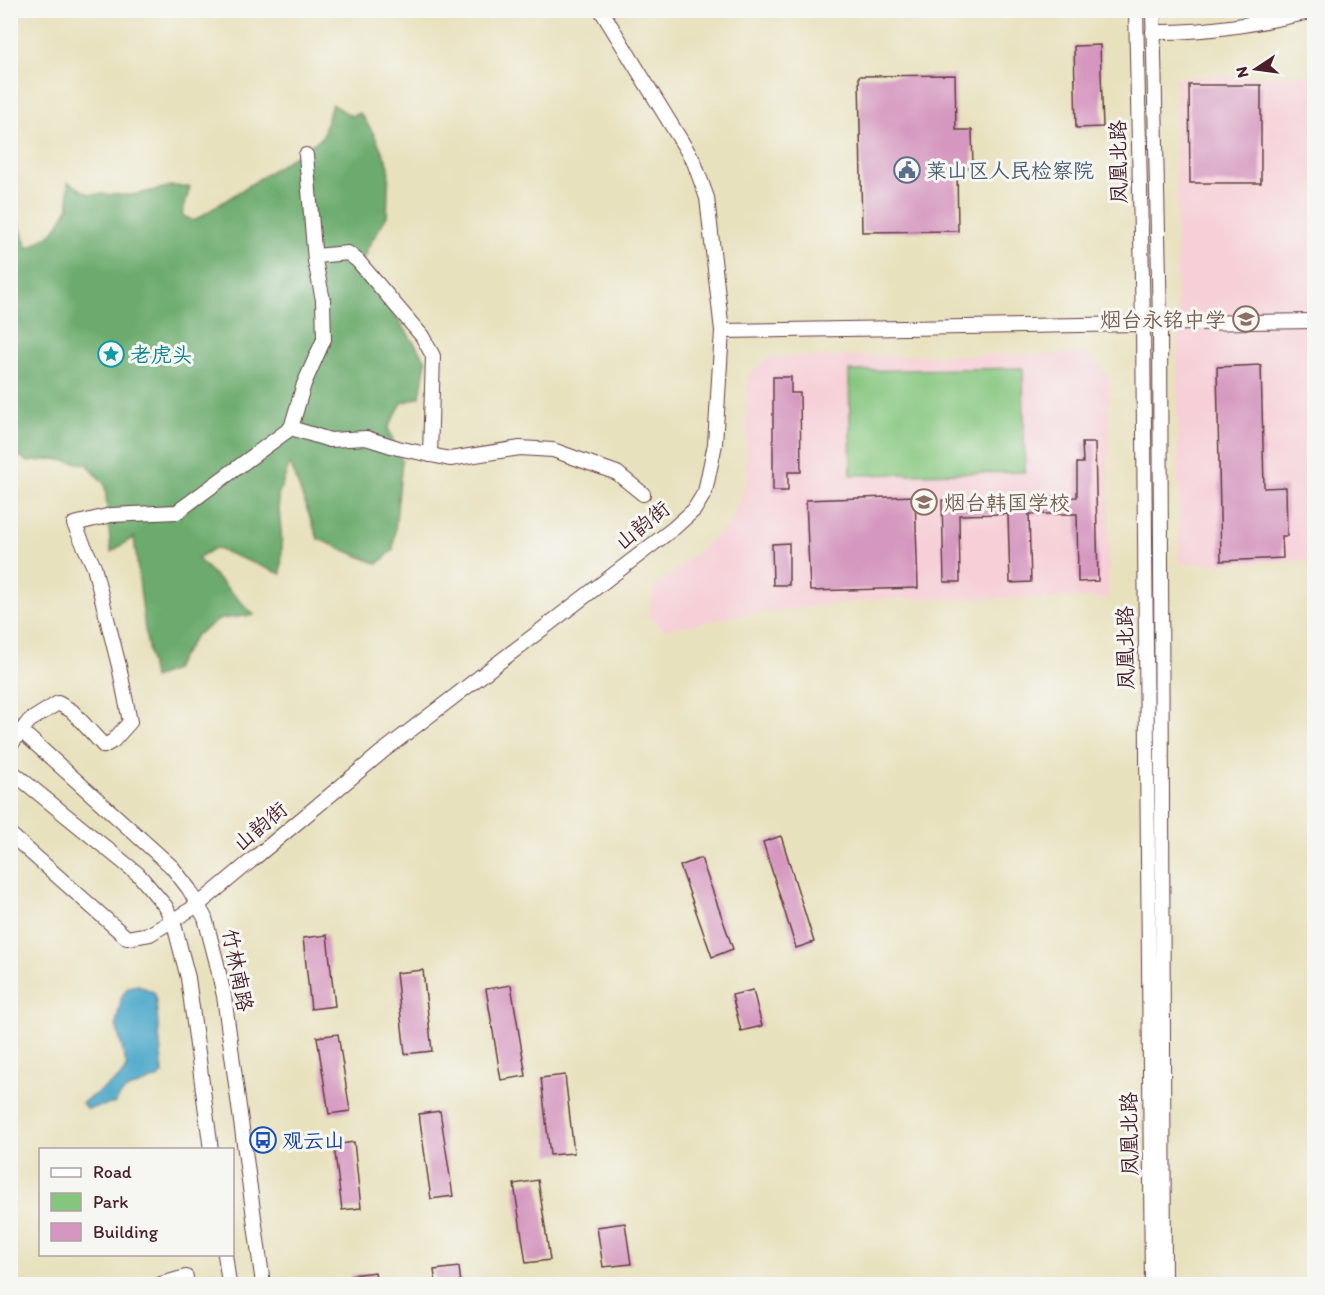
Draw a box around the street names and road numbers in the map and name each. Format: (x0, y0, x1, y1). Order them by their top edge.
street label: 凤凰北路 (1105, 120, 1131, 204)
street label: 山韵街 (610, 495, 674, 555)
street label: 凤凰北路 (1112, 606, 1138, 690)
street label: 山韵街 (228, 796, 292, 856)
street label: 竹林南路 (218, 926, 258, 1014)
street label: 凤凰北路 (1116, 1092, 1142, 1176)

